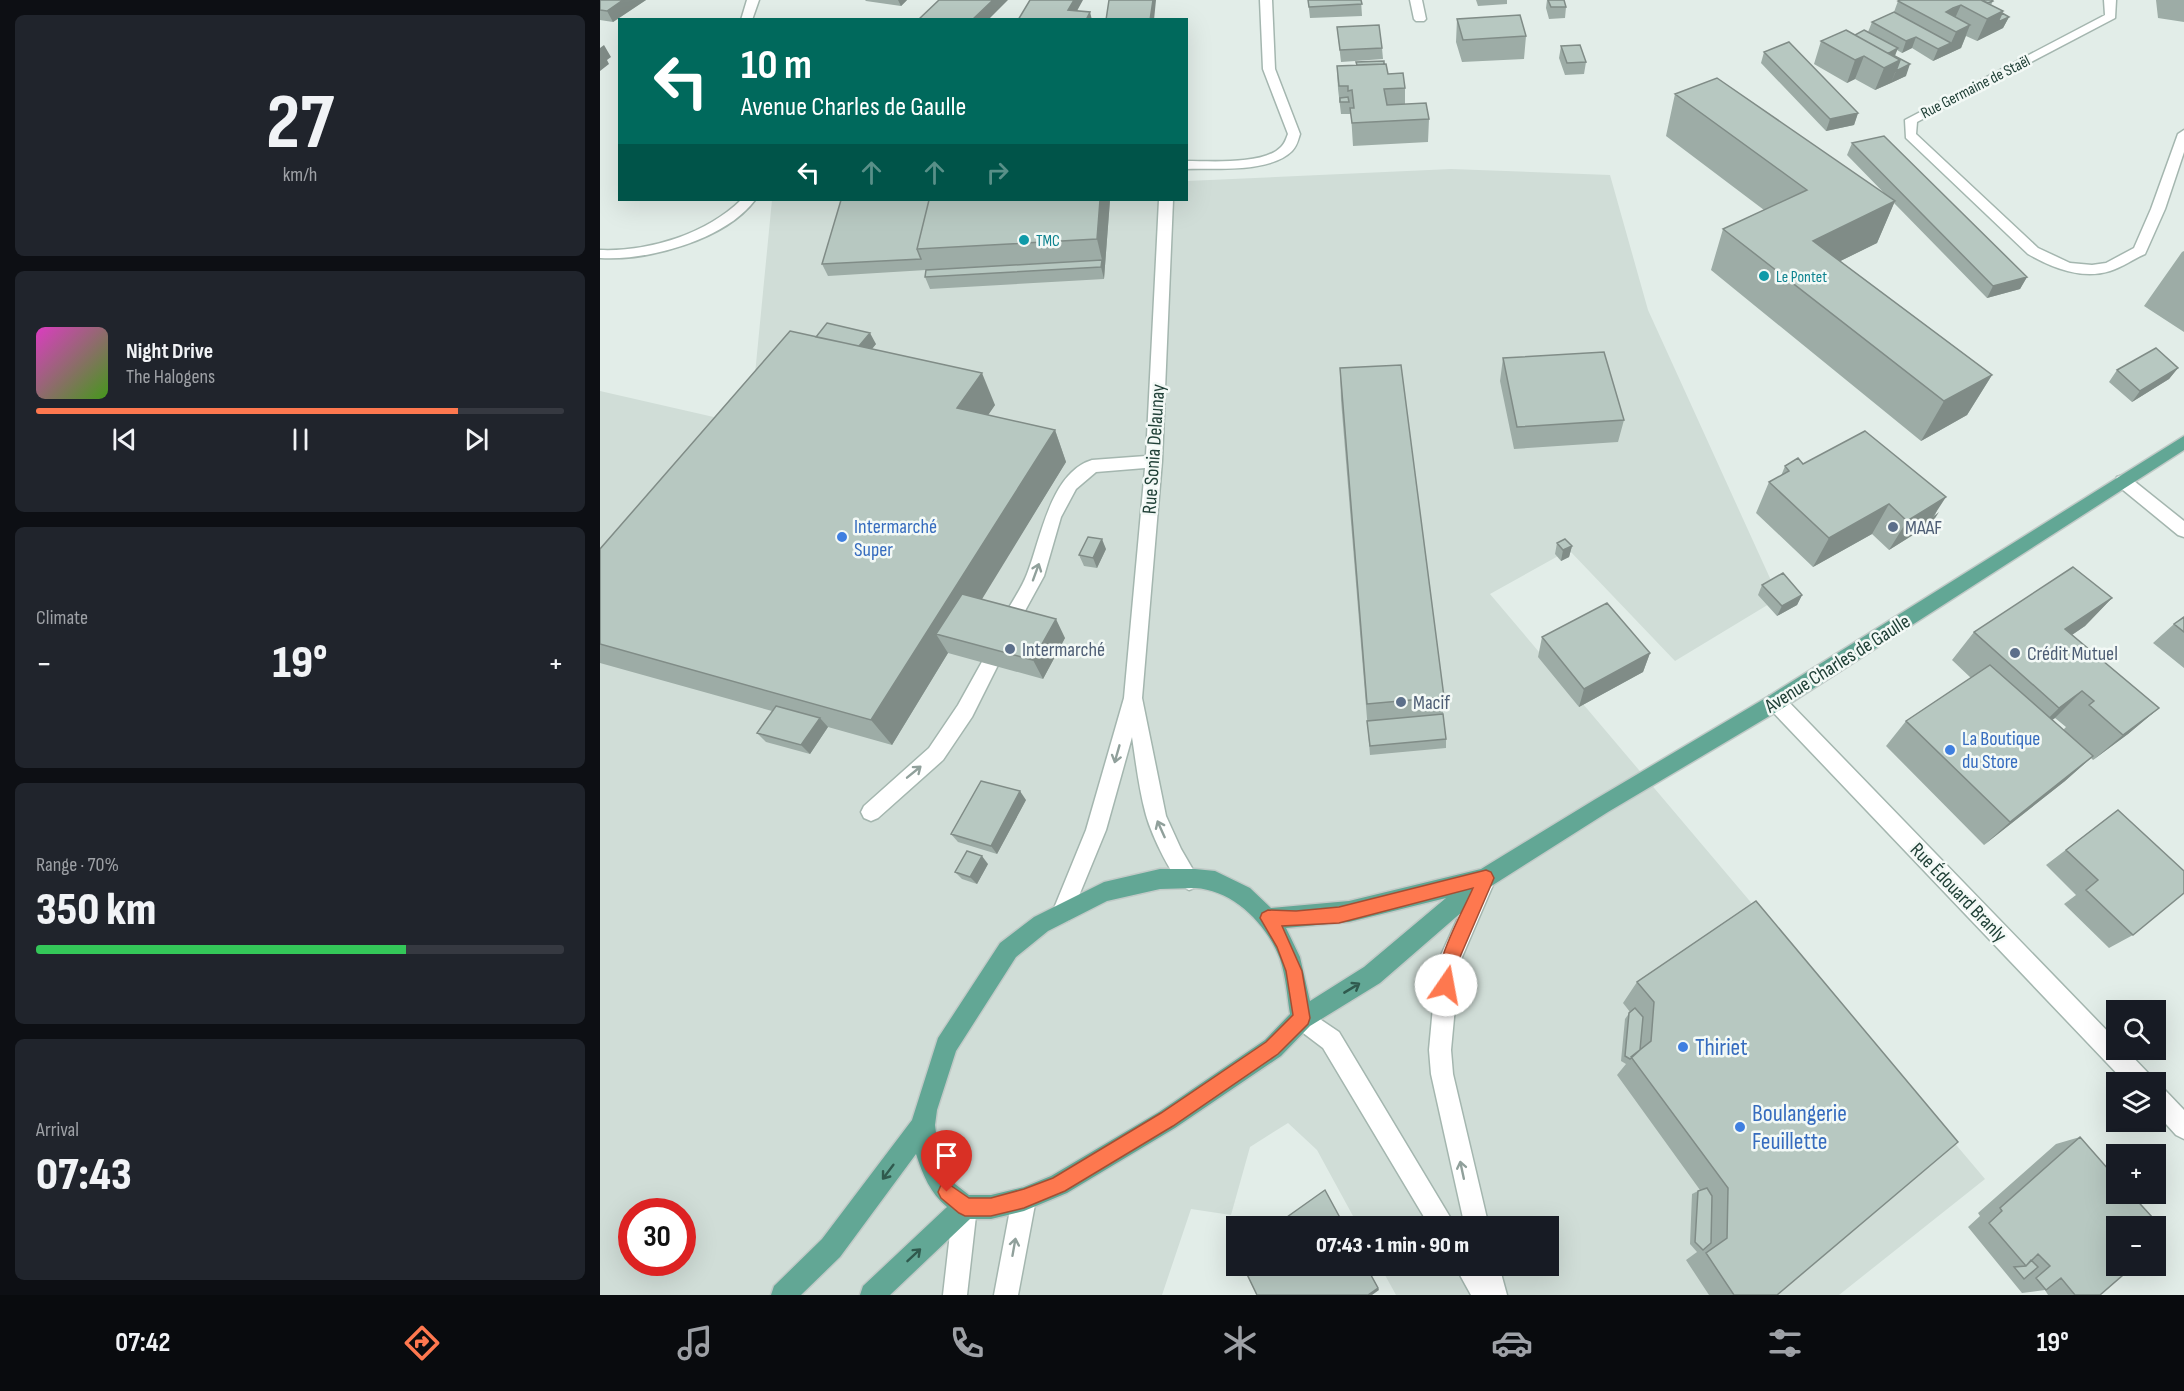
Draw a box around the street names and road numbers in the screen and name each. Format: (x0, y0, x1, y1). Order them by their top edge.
street label: Rue Germaine de Staël (1918, 52, 2034, 123)
street label: Rue Sonia Delaunay (1137, 383, 1171, 515)
street label: Avenue Charles de Gaulle (1760, 609, 1915, 719)
street label: Rue Édouard Branly (1905, 838, 2012, 947)

